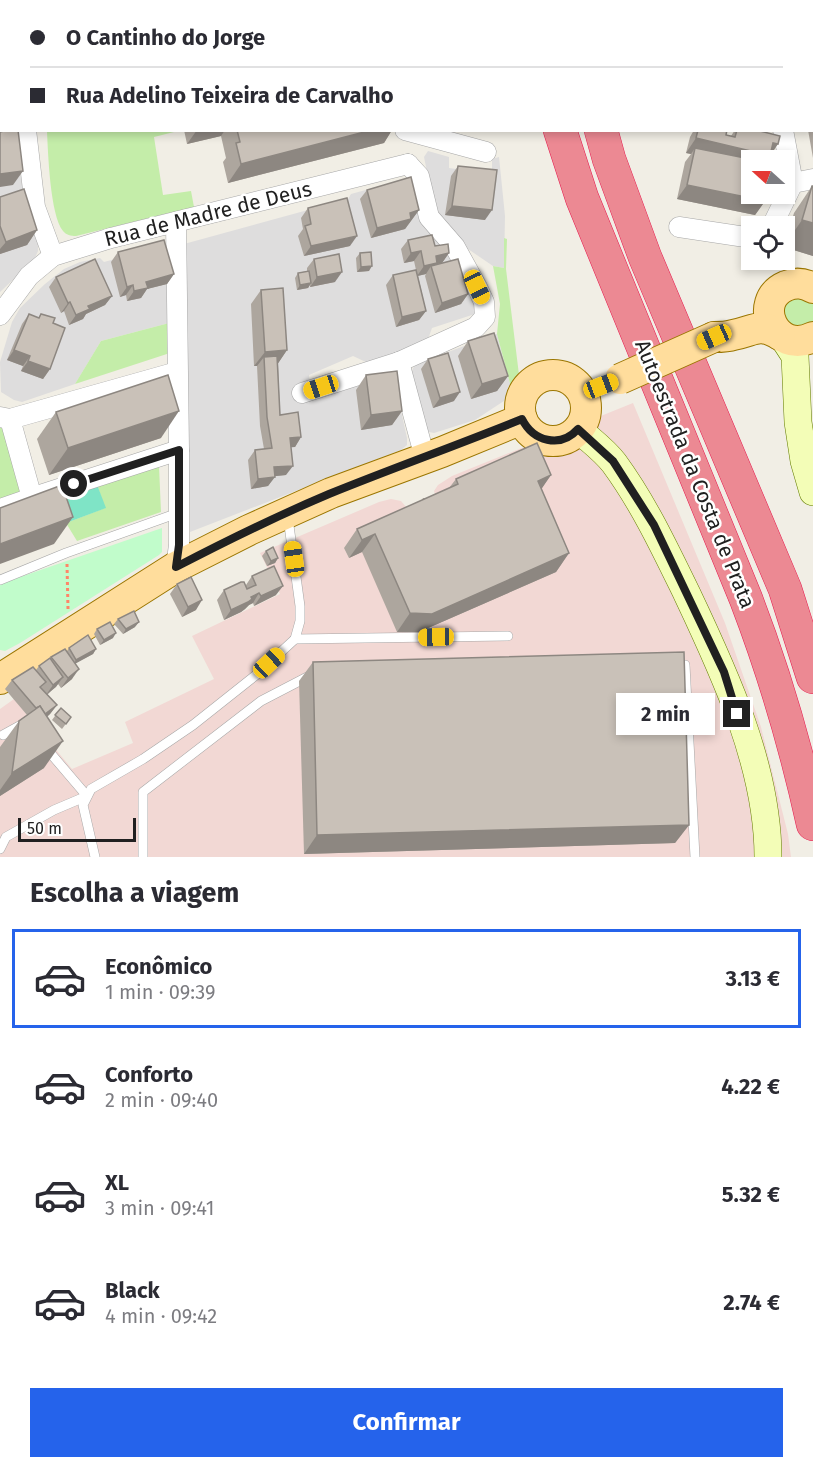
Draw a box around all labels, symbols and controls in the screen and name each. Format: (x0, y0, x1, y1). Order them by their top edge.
text: O Cantinho do Jorge (66, 24, 265, 51)
text: Rua Adelino Teixeira de Carvalho (66, 82, 394, 109)
north arrow (741, 150, 795, 204)
map controls (741, 150, 795, 270)
street label: Rua de Madre de Deus (102, 176, 315, 252)
button: locate (741, 216, 795, 270)
car (461, 267, 493, 307)
car (694, 321, 734, 353)
street label: Autoestrada da Costa de Prata (629, 336, 761, 612)
car (581, 371, 621, 401)
car (301, 373, 341, 401)
route start (60, 470, 87, 497)
car (283, 540, 305, 578)
car (418, 628, 454, 646)
car (250, 644, 288, 682)
callout: 2 min (617, 693, 716, 735)
route end (723, 700, 750, 727)
text: 2 min (641, 702, 690, 726)
scale bar (18, 815, 136, 842)
text: 50 m (27, 819, 62, 838)
text: Escolha a viagem (30, 877, 239, 909)
icon: car (33, 952, 87, 1006)
text: Econômico (105, 953, 212, 980)
text: 3.13 € (726, 965, 780, 992)
text: 1 min · 09:39 (105, 980, 216, 1004)
icon: car (33, 1060, 87, 1114)
text: Conforto (105, 1061, 193, 1088)
text: 4.22 € (721, 1073, 780, 1100)
text: 2 min · 09:40 (105, 1088, 218, 1112)
icon: car (33, 1168, 87, 1222)
text: XL (105, 1169, 129, 1196)
text: 5.32 € (722, 1181, 780, 1208)
text: 3 min · 09:41 (105, 1196, 214, 1220)
icon: car (33, 1276, 87, 1330)
text: Black (105, 1277, 160, 1304)
text: 2.74 € (723, 1289, 780, 1316)
text: 4 min · 09:42 (105, 1304, 217, 1328)
button: Confirmar (30, 1388, 783, 1457)

